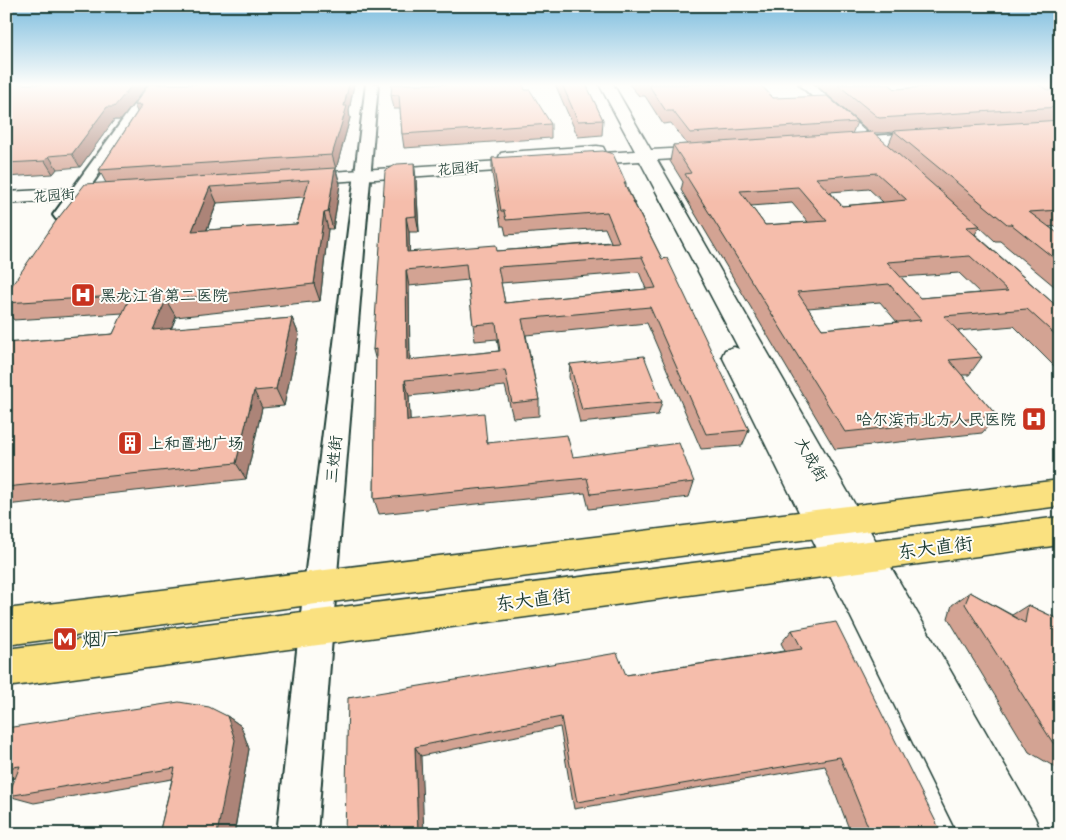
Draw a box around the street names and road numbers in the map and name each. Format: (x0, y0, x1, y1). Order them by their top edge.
street label: 花园街 (436, 158, 480, 181)
street label: 花园街 (32, 185, 76, 208)
street label: 大成街 (788, 433, 832, 487)
street label: 三姓街 (321, 434, 349, 484)
street label: 东大直街 (896, 531, 975, 568)
street label: 东大直街 (494, 583, 573, 620)

